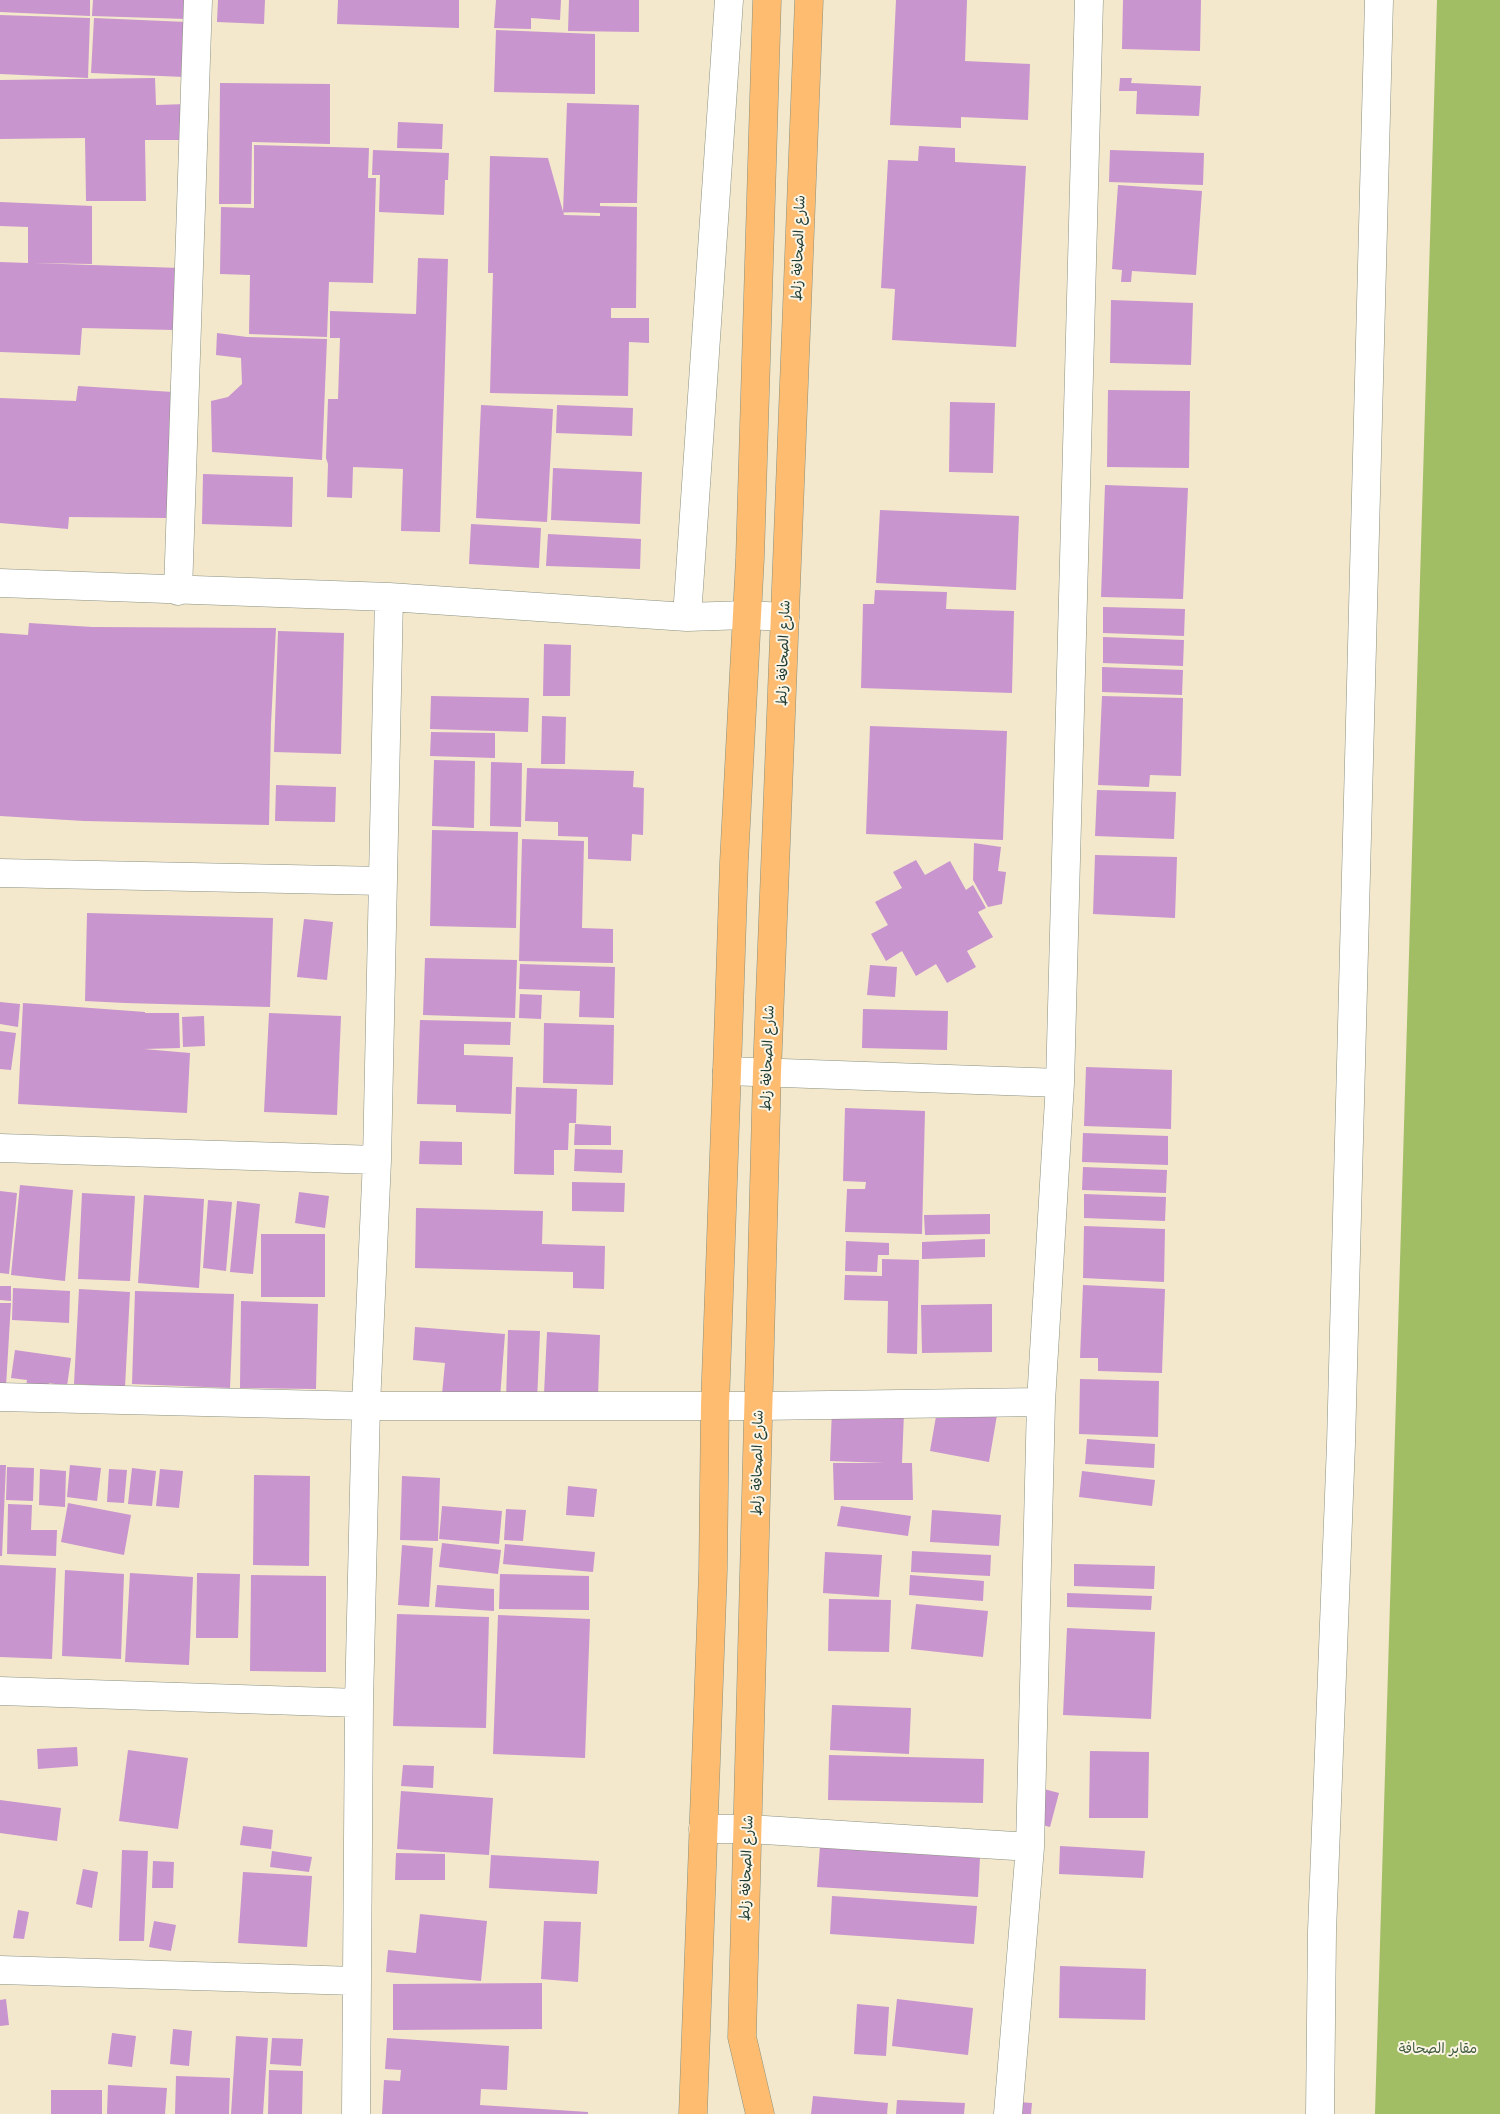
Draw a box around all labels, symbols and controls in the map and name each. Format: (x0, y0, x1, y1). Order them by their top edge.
street label: شارع الصحافة زلط (789, 195, 809, 301)
street label: شارع الصحافة زلط (774, 600, 794, 706)
street label: شارع الصحافة زلط (758, 1005, 778, 1111)
street label: شارع الصحافة زلط (749, 1410, 767, 1516)
street label: شارع الصحافة زلط (737, 1815, 757, 1921)
park label: مقابر الصحافة (1399, 2041, 1477, 2057)

